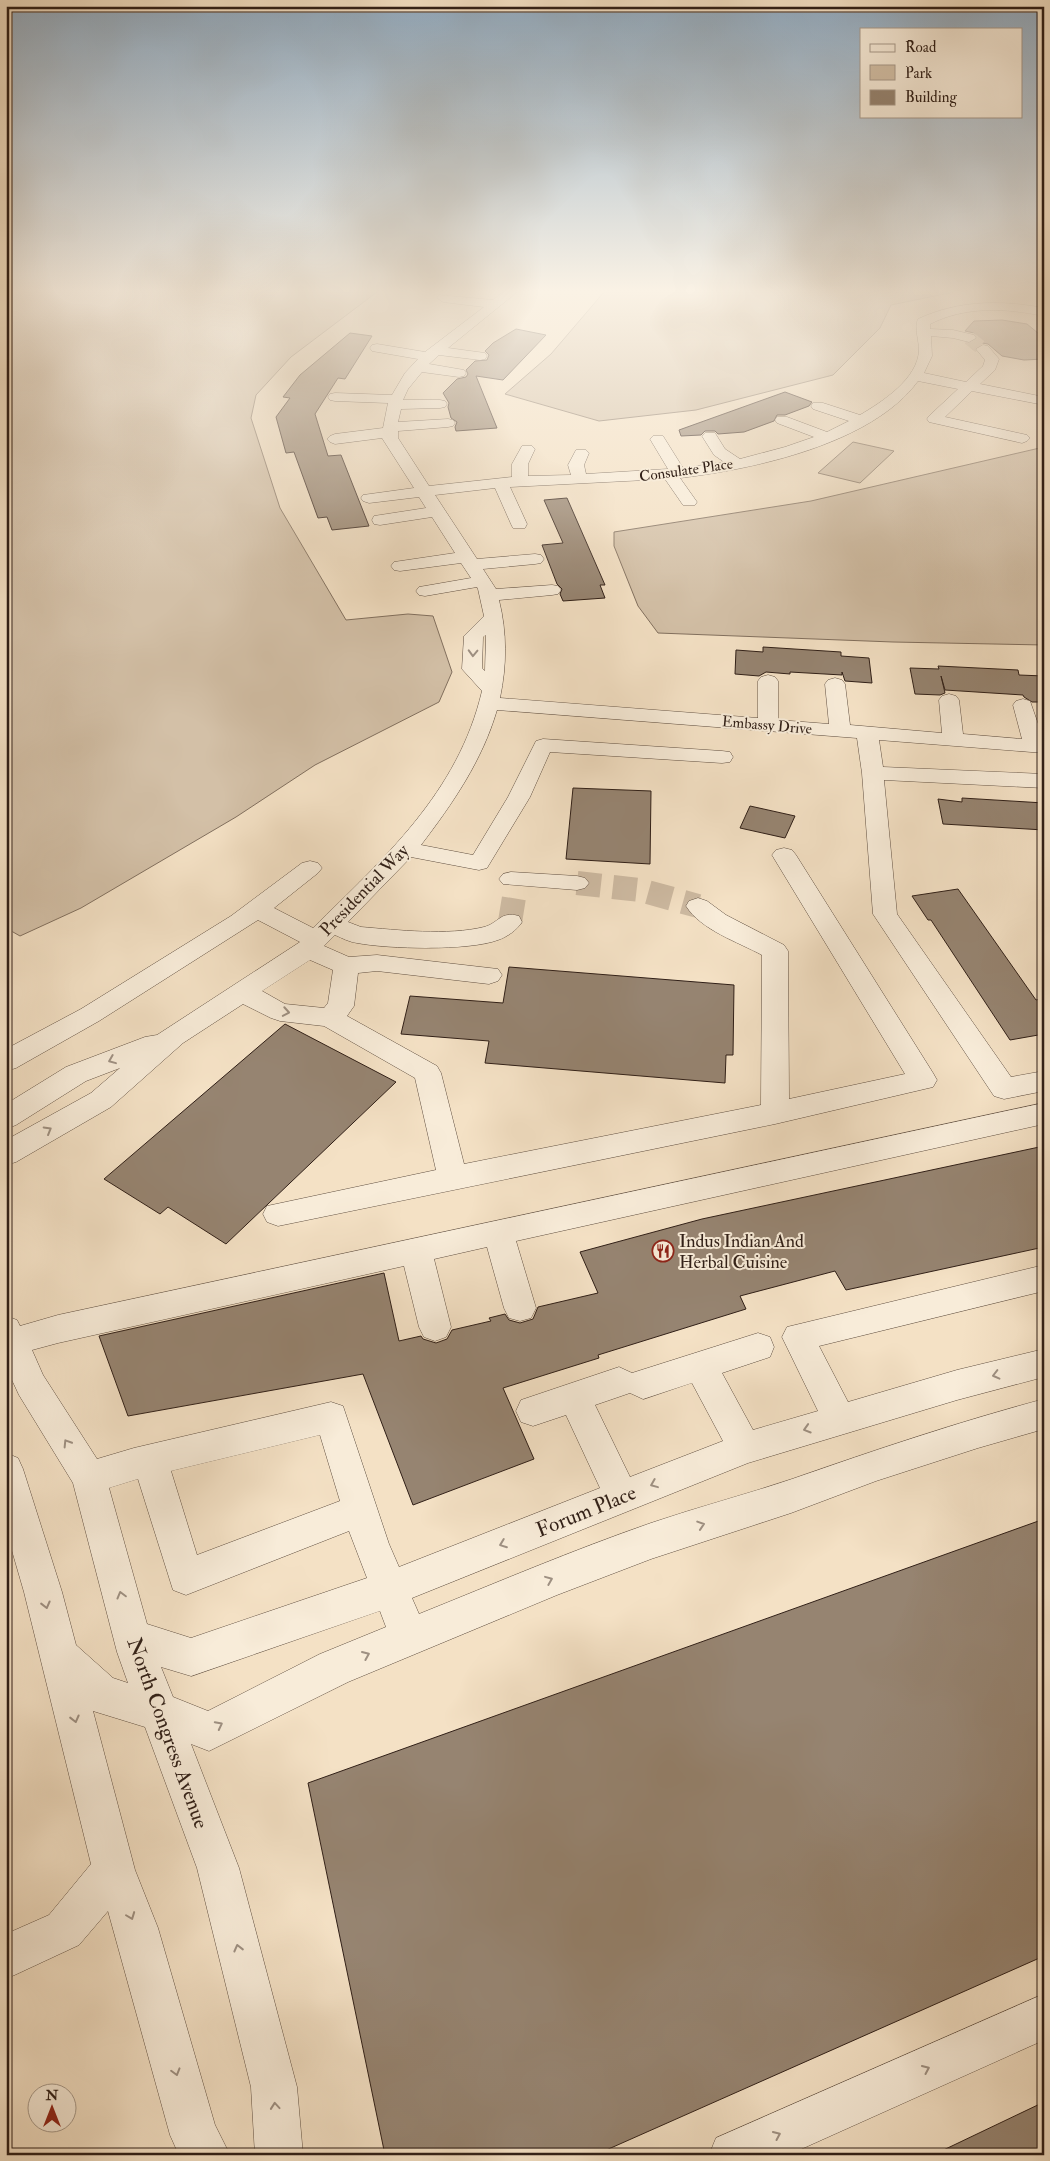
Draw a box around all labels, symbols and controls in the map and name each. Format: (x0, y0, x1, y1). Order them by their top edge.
legend (860, 28, 1022, 118)
text: Road (905, 38, 937, 57)
text: Park (905, 64, 932, 83)
text: Building (905, 88, 957, 107)
street label: Consulate Place (638, 455, 734, 486)
one-way arrow (468, 649, 478, 657)
street label: Embassy Drive (721, 712, 813, 739)
street label: Presidential Way (315, 839, 415, 941)
one-way arrow (281, 1007, 290, 1017)
one-way arrow (108, 1054, 117, 1065)
one-way arrow (43, 1126, 52, 1136)
place label: Indus Indian And Herbal Cuisine (679, 1230, 804, 1274)
restaurant icon: Indus Indian And Herbal Cuisine (651, 1239, 675, 1263)
one-way arrow (992, 1369, 1001, 1380)
one-way arrow (803, 1424, 811, 1434)
one-way arrow (64, 1440, 74, 1449)
one-way arrow (650, 1478, 659, 1489)
street label: Forum Place (532, 1479, 640, 1544)
one-way arrow (697, 1521, 705, 1531)
one-way arrow (499, 1538, 508, 1548)
one-way arrow (544, 1576, 552, 1586)
one-way arrow (116, 1591, 127, 1600)
one-way arrow (40, 1601, 51, 1610)
street label: North Congress Avenue (120, 1634, 215, 1833)
one-way arrow (361, 1650, 370, 1661)
one-way arrow (69, 1714, 80, 1723)
one-way arrow (214, 1722, 223, 1732)
one-way arrow (125, 1911, 135, 1919)
one-way arrow (233, 1944, 244, 1953)
one-way arrow (921, 2065, 930, 2076)
one-way arrow (170, 2067, 181, 2076)
north arrow (28, 2084, 78, 2134)
text: N (45, 2087, 59, 2104)
one-way arrow (270, 2102, 281, 2110)
one-way arrow (772, 2131, 781, 2142)

